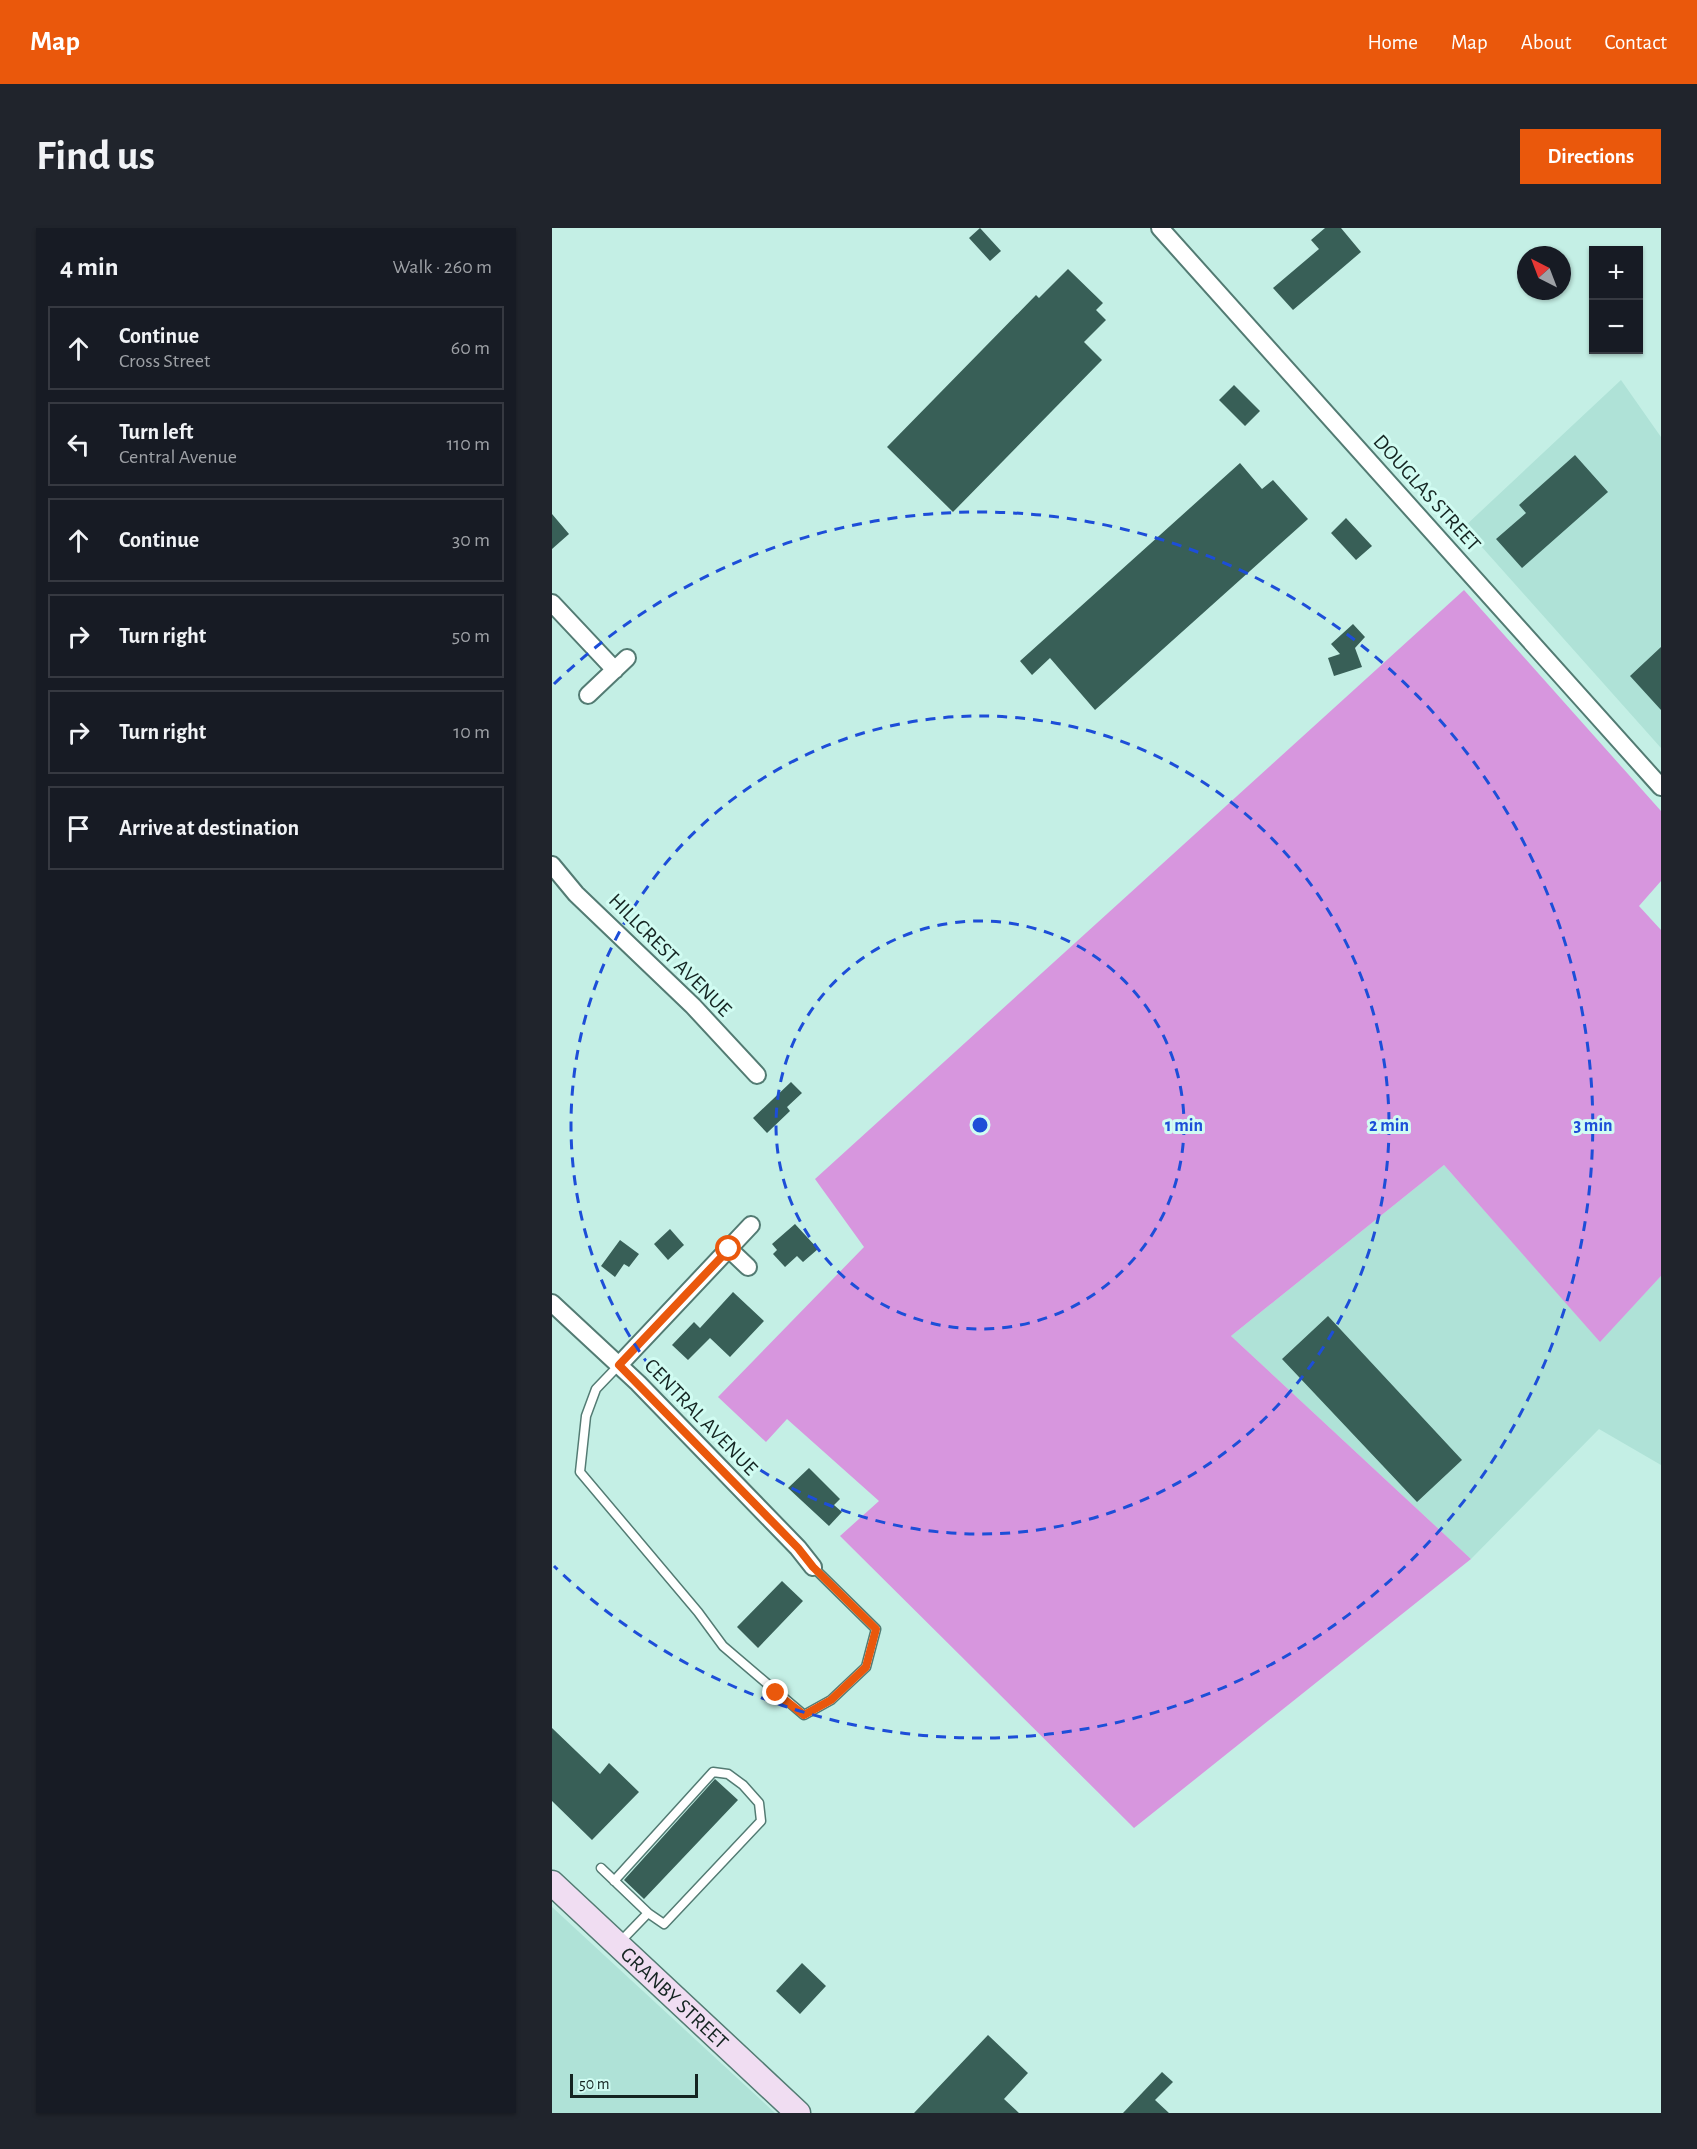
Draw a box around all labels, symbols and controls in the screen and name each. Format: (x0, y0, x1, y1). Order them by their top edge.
text: Map (30, 28, 80, 56)
text: Home (1367, 32, 1418, 53)
text: Map (1451, 32, 1488, 53)
text: About (1521, 32, 1571, 53)
text: Contact (1604, 32, 1667, 53)
button: Directions (1520, 129, 1661, 184)
text: Find us (36, 135, 155, 177)
north arrow (1517, 246, 1571, 300)
map controls (1589, 246, 1643, 354)
button: + (1589, 246, 1643, 300)
text: 4 min (60, 254, 119, 280)
text: Walk · 260 m (392, 257, 492, 277)
button: − (1589, 300, 1643, 354)
text: Continue (119, 325, 199, 347)
icon: ahead (62, 332, 95, 365)
text: 60 m (451, 338, 490, 358)
text: Cross Street (119, 351, 210, 371)
text: Turn left (119, 421, 193, 443)
icon: left (62, 428, 95, 461)
street label: DOUGLAS STREET (1369, 431, 1485, 555)
text: 110 m (446, 434, 490, 454)
text: Central Avenue (119, 447, 237, 467)
icon: ahead (62, 524, 95, 557)
text: Continue (119, 529, 199, 551)
text: 30 m (452, 530, 490, 550)
icon: right (62, 620, 95, 653)
text: Turn right (119, 625, 206, 647)
text: 50 m (452, 626, 490, 646)
icon: right (62, 716, 95, 749)
text: Turn right (119, 721, 206, 743)
text: 10 m (453, 722, 490, 742)
icon: arrive (62, 812, 95, 845)
text: Arrive at destination (119, 817, 299, 839)
street label: HILLCREST AVENUE (605, 890, 735, 1020)
centre of rings (970, 1115, 990, 1135)
text: 1 min (1165, 1117, 1203, 1135)
text: 2 min (1369, 1117, 1409, 1135)
text: 3 min (1573, 1117, 1613, 1135)
route start (715, 1235, 741, 1261)
street label: CENTRAL AVENUE (640, 1355, 762, 1479)
route end (762, 1679, 788, 1705)
street label: GRANBY STREET (617, 1943, 733, 2053)
scale bar (570, 2071, 698, 2098)
text: 50 m (579, 2076, 610, 2092)

